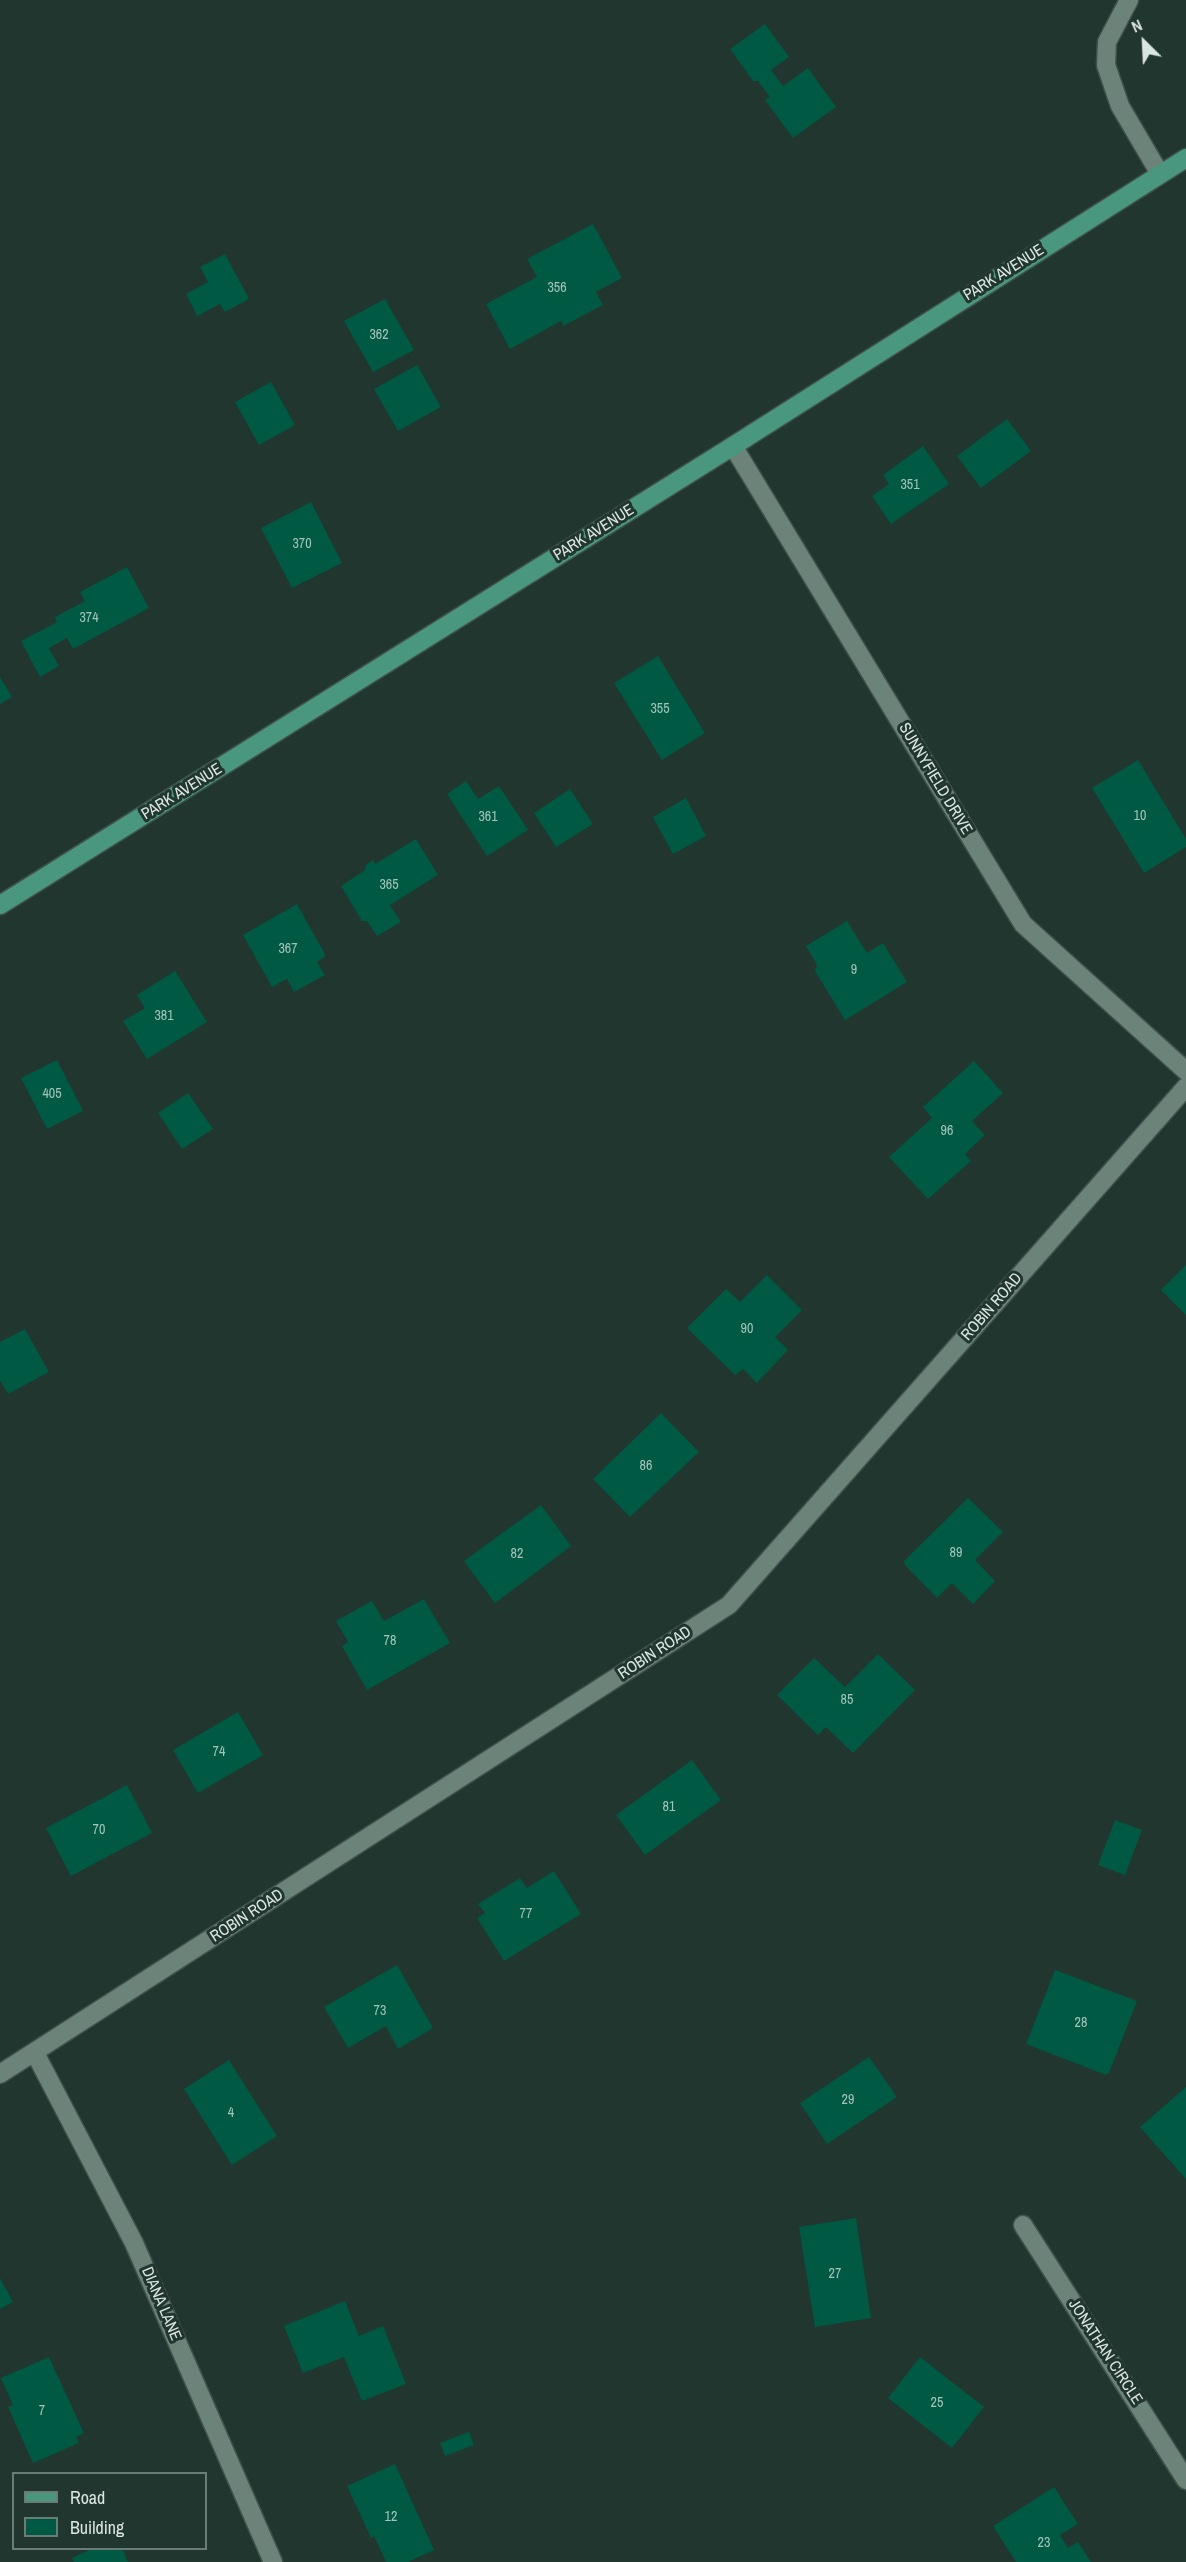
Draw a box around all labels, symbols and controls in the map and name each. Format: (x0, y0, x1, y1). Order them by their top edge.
north arrow (1114, 12, 1174, 72)
text: N (1128, 14, 1145, 38)
street label: PARK AVENUE (960, 241, 1048, 305)
house number: 356 (547, 280, 567, 296)
house number: 362 (369, 327, 389, 343)
house number: 351 (900, 477, 920, 493)
street label: PARK AVENUE (550, 501, 638, 565)
house number: 370 (292, 536, 312, 552)
house number: 374 (79, 610, 99, 626)
house number: 355 (650, 701, 670, 717)
street label: SUNNYFIELD DRIVE (894, 720, 976, 838)
street label: PARK AVENUE (138, 760, 226, 824)
house number: 10 (1134, 808, 1146, 824)
house number: 361 (478, 809, 498, 825)
house number: 365 (379, 877, 399, 893)
house number: 367 (278, 941, 298, 957)
house number: 9 (851, 962, 857, 978)
house number: 381 (154, 1008, 174, 1024)
house number: 405 (42, 1086, 62, 1102)
house number: 96 (941, 1123, 953, 1139)
street label: ROBIN ROAD (957, 1269, 1027, 1345)
house number: 90 (741, 1321, 753, 1337)
house number: 86 (640, 1458, 652, 1474)
house number: 89 (950, 1545, 962, 1561)
house number: 82 (511, 1546, 523, 1562)
street label: ROBIN ROAD (615, 1622, 695, 1684)
house number: 78 (384, 1633, 396, 1649)
house number: 85 (841, 1692, 853, 1708)
house number: 74 (213, 1744, 225, 1760)
house number: 81 (663, 1799, 675, 1815)
house number: 70 (93, 1822, 105, 1838)
street label: ROBIN ROAD (207, 1885, 287, 1947)
house number: 77 (520, 1906, 532, 1922)
house number: 73 (374, 2003, 386, 2019)
house number: 28 (1075, 2015, 1087, 2031)
house number: 29 (842, 2092, 854, 2108)
house number: 4 (228, 2105, 234, 2121)
street label: DIANA LANE (137, 2264, 185, 2344)
house number: 27 (829, 2266, 841, 2282)
street label: JONATHAN CIRCLE (1064, 2296, 1146, 2408)
house number: 25 (931, 2395, 943, 2411)
house number: 7 (39, 2403, 45, 2419)
legend (12, 2472, 207, 2550)
text: Road (70, 2485, 105, 2510)
house number: 12 (385, 2509, 397, 2525)
text: Building (70, 2515, 124, 2540)
house number: 23 (1038, 2535, 1050, 2551)

